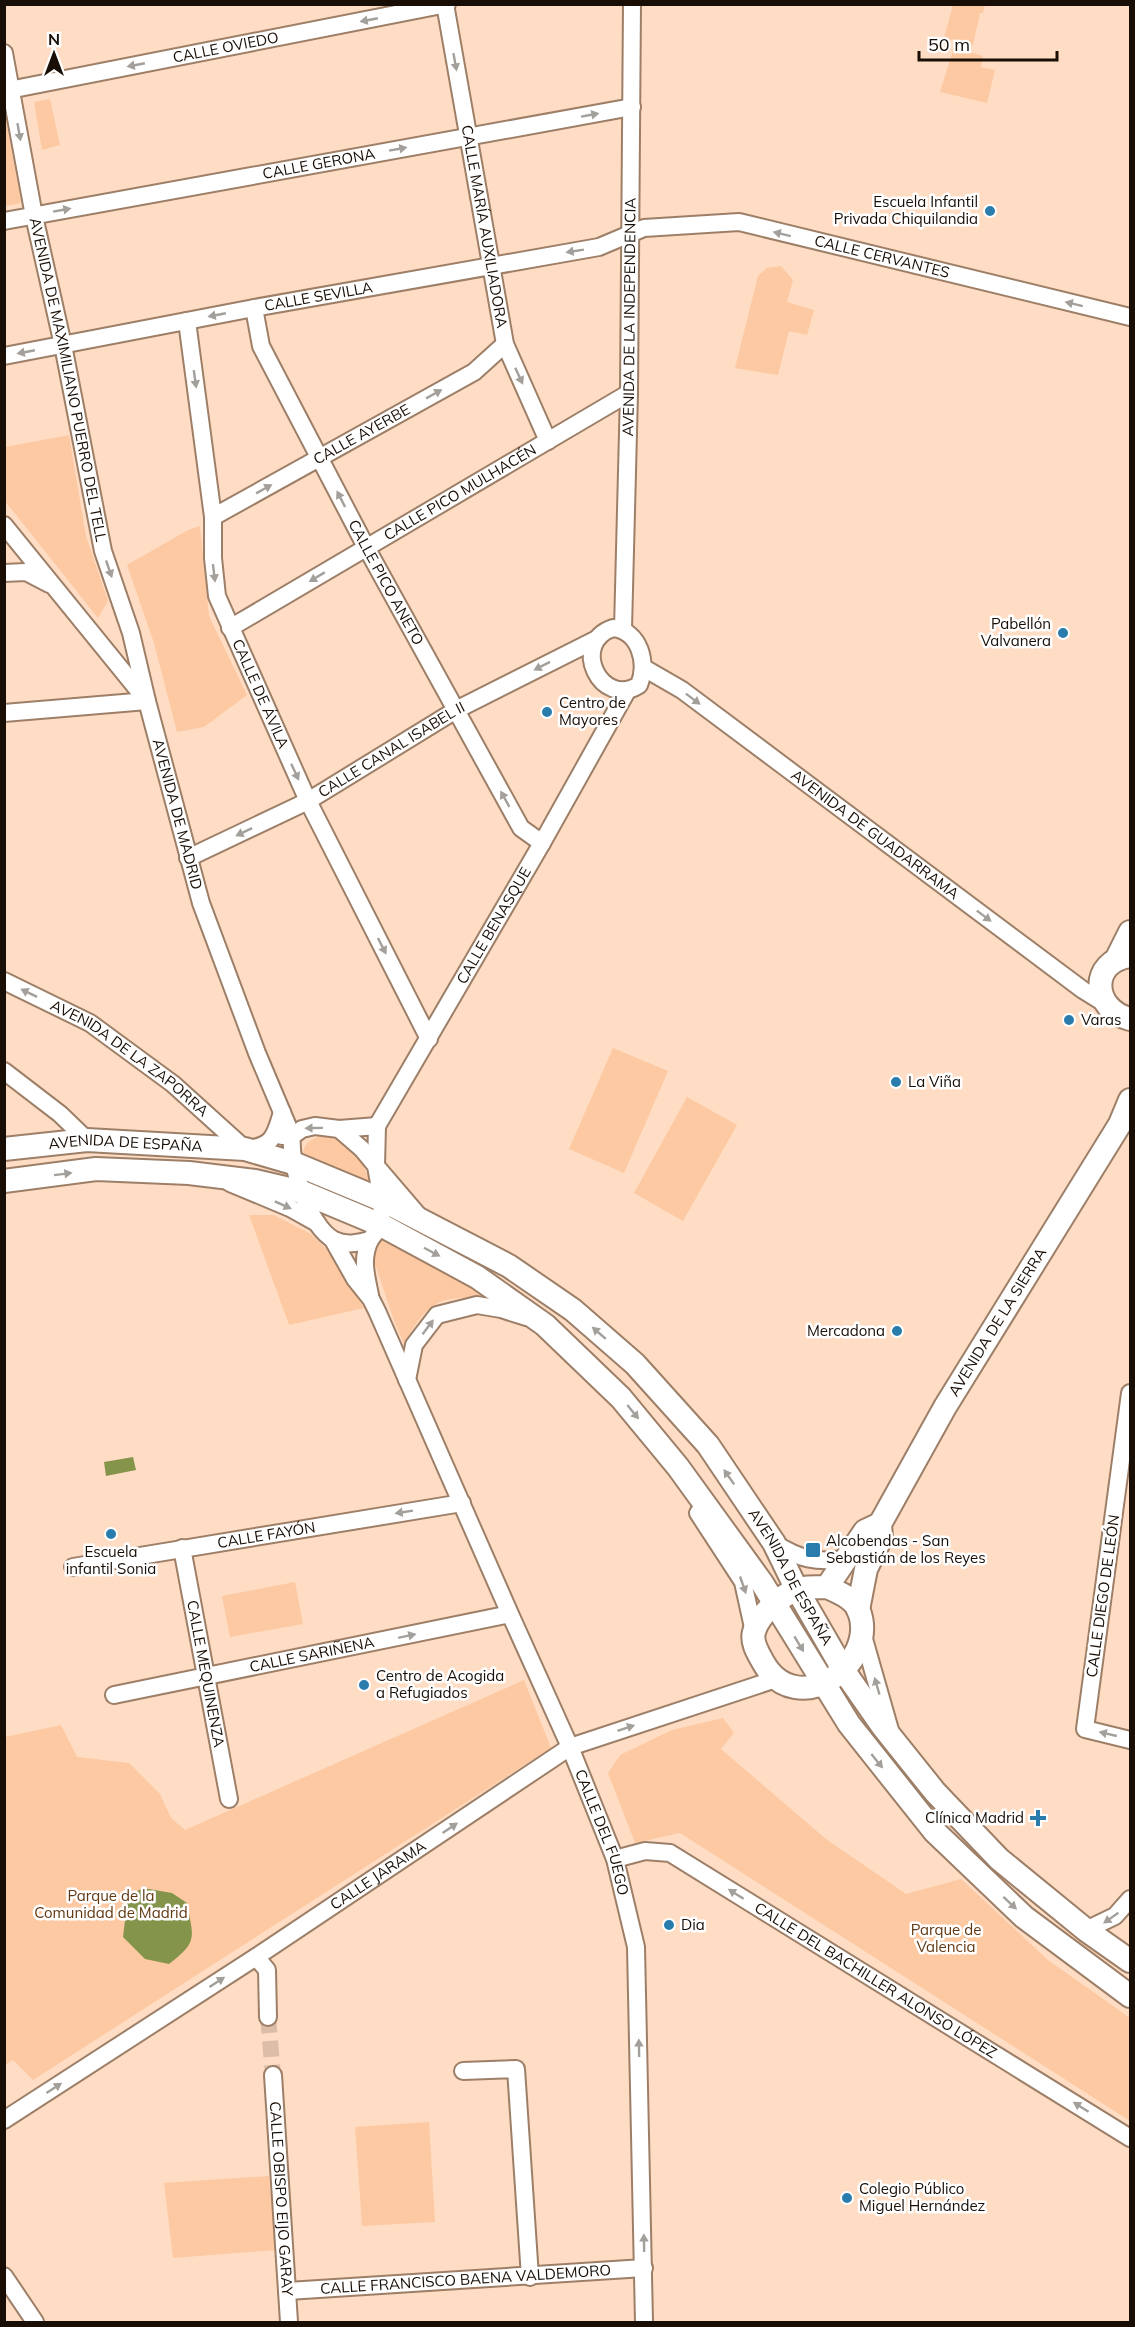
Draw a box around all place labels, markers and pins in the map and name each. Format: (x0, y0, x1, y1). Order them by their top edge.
place label: Escuela Infantil Privada Chiquilandia (834, 192, 978, 228)
marker: Escuela Infantil Privada Chiquilandia (983, 204, 997, 218)
place label: Pabellón Valvanera (981, 614, 1051, 650)
marker: Pabellón Valvanera (1056, 626, 1070, 640)
place label: Centro de Mayores (559, 693, 626, 729)
marker: Centro de Mayores (540, 705, 554, 719)
place label: Varas (1081, 1010, 1121, 1029)
marker: Varas (1062, 1013, 1076, 1027)
place label: La Viña (908, 1072, 961, 1091)
marker: La Viña (889, 1075, 903, 1089)
place label: Mercadona (807, 1321, 885, 1340)
marker: Mercadona (890, 1324, 904, 1338)
marker: Escuela infantil Sonia (104, 1527, 118, 1541)
place label: Alcobendas - San Sebastián de los Reyes (826, 1531, 986, 1567)
marker: Alcobendas - San Sebastián de los Reyes (804, 1541, 822, 1559)
place label: Escuela infantil Sonia (66, 1542, 156, 1578)
place label: Centro de Acogida a Refugiados (376, 1666, 504, 1702)
marker: Centro de Acogida a Refugiados (357, 1678, 371, 1692)
place label: Clínica Madrid (925, 1808, 1024, 1827)
marker: Clínica Madrid (1029, 1809, 1047, 1827)
place label: Dia (681, 1915, 705, 1934)
marker: Dia (662, 1918, 676, 1932)
place label: Colegio Público Miguel Hernández (859, 2179, 986, 2215)
marker: Colegio Público Miguel Hernández (840, 2191, 854, 2205)

